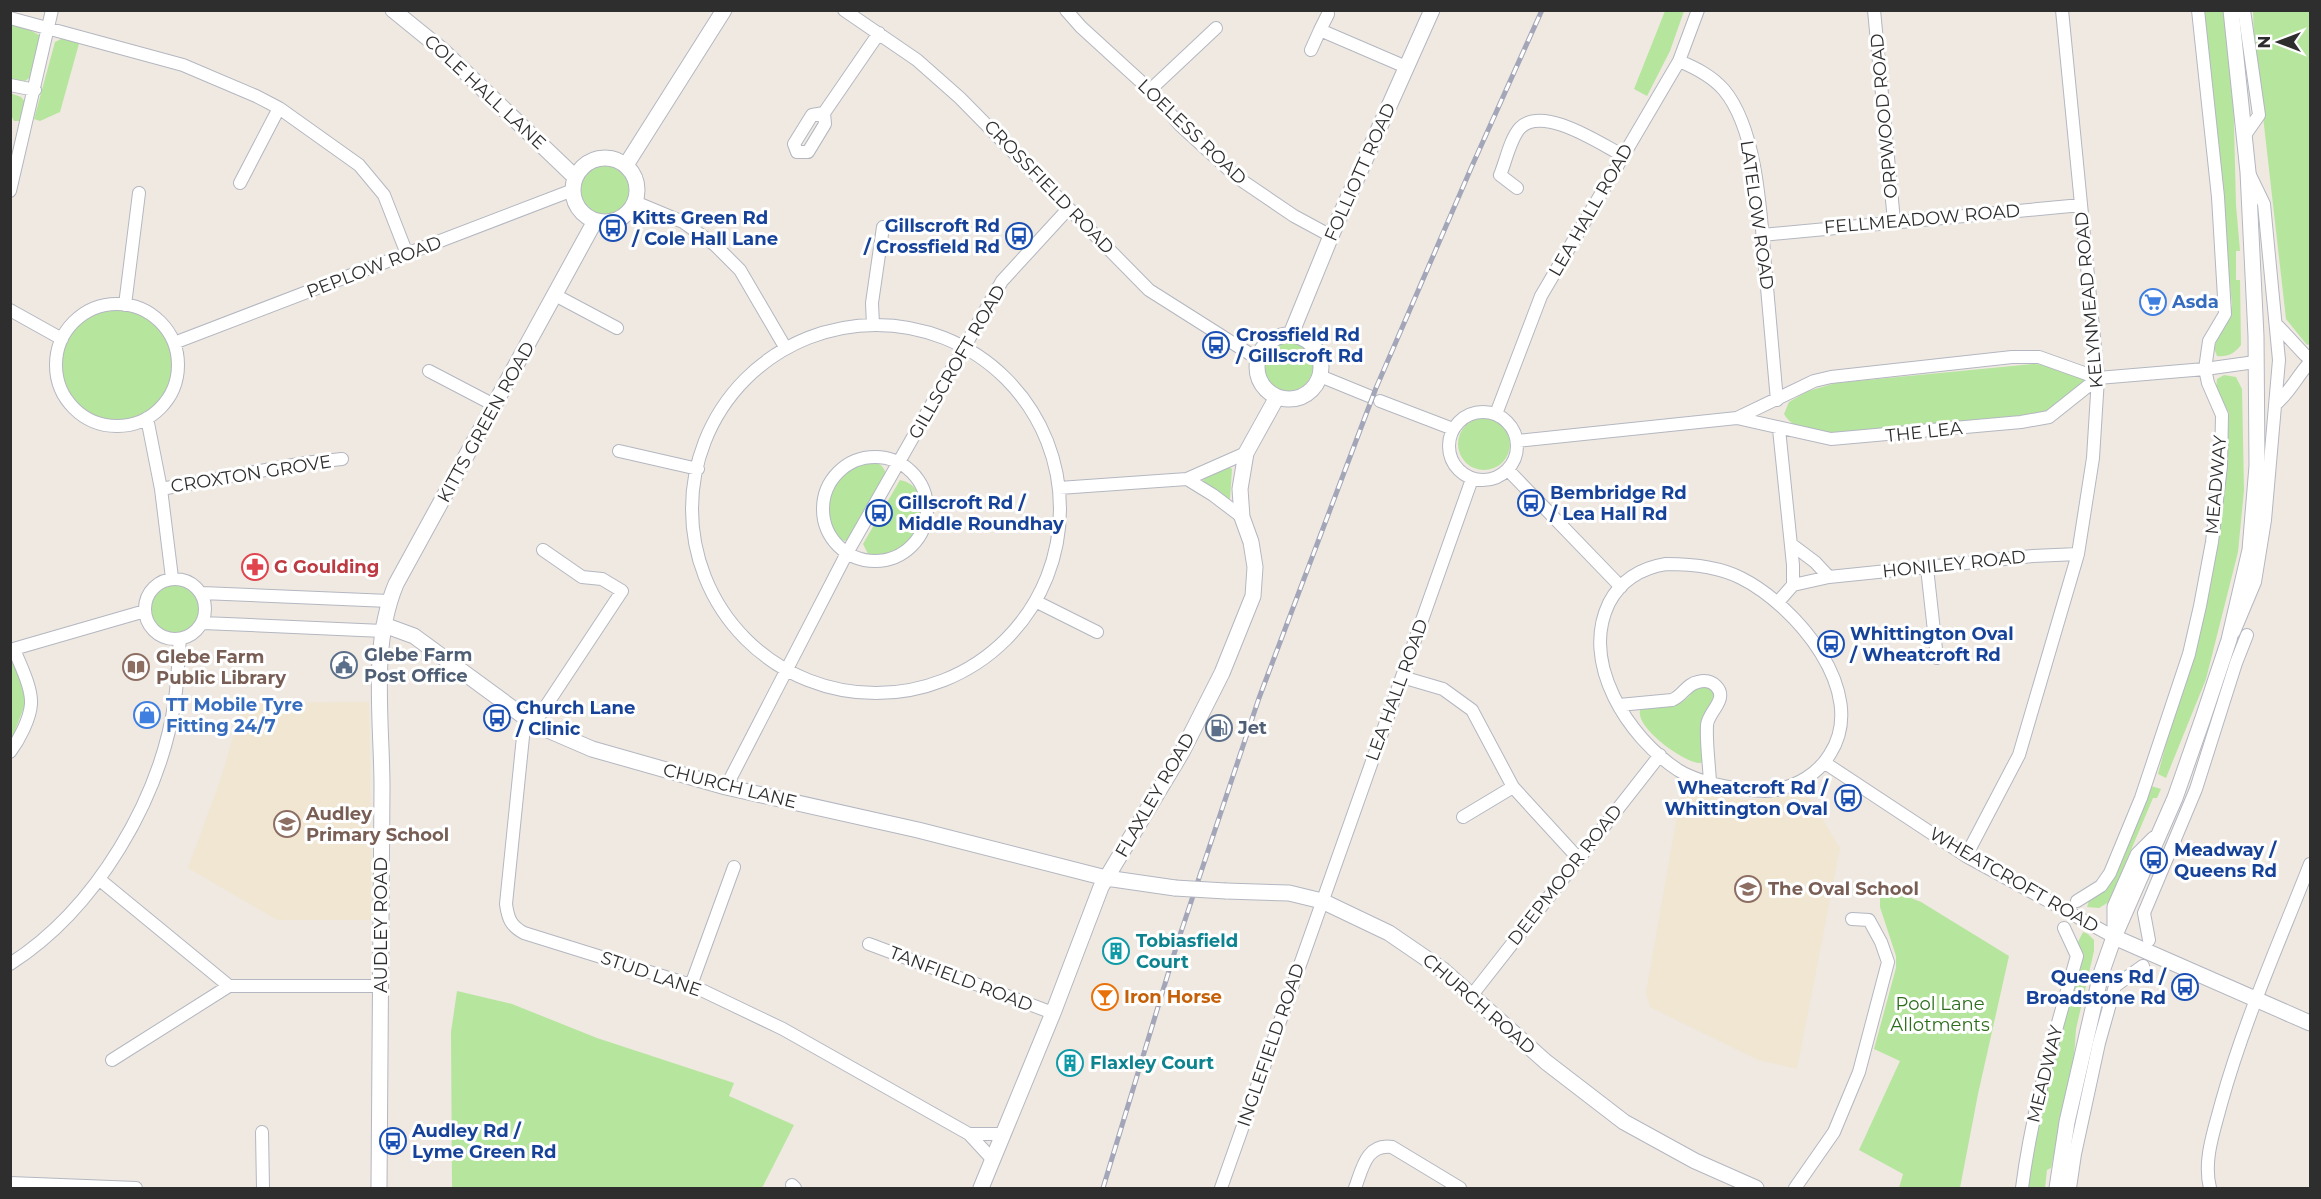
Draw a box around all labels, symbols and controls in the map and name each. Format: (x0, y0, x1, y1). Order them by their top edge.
north arrow (2249, 12, 2309, 72)
street label: COLE HALL LANE (420, 30, 550, 154)
street label: ORPWOOD ROAD (1866, 32, 1902, 200)
text: N (2255, 36, 2274, 48)
street label: LOELESS ROAD (1133, 75, 1251, 189)
street label: FOLLIOTT ROAD (1320, 99, 1400, 245)
street label: CROSSFIELD ROAD (979, 115, 1119, 259)
street label: LATELOW ROAD (1736, 139, 1778, 291)
street label: LEA HALL ROAD (1544, 140, 1638, 280)
street label: FELLMEADOW ROAD (1823, 199, 2021, 239)
place label: Kitts Green Rd / Cole Hall Lane (631, 207, 778, 250)
street label: KELYNMEAD ROAD (2070, 211, 2108, 389)
bus stop icon: Kitts Green Rd / Cole Hall Lane (598, 213, 628, 243)
place label: Gillscroft Rd / Crossfield Rd (863, 215, 1000, 258)
bus stop icon: Gillscroft Rd / Crossfield Rd (1004, 221, 1034, 251)
street label: PEPLOW ROAD (303, 231, 445, 303)
street label: GILLSCROFT ROAD (904, 281, 1010, 443)
supermarket icon: Asda (2138, 287, 2168, 317)
place label: Asda (2171, 291, 2219, 313)
place label: Crossfield Rd / Gillscroft Rd (1235, 324, 1363, 367)
bus stop icon: Crossfield Rd / Gillscroft Rd (1201, 330, 1231, 360)
street label: KITTS GREEN ROAD (433, 338, 539, 506)
street label: THE LEA (1884, 417, 1964, 447)
street label: MEADWAY (2201, 434, 2231, 536)
street label: CROXTON GROVE (169, 450, 333, 498)
place label: Bembridge Rd / Lea Hall Rd (1549, 482, 1687, 525)
bus stop icon: Bembridge Rd / Lea Hall Rd (1516, 488, 1546, 518)
place label: Gillscroft Rd / Middle Roundhay (898, 492, 1064, 535)
bus stop icon: Gillscroft Rd / Middle Roundhay (864, 498, 894, 528)
street label: HONILEY ROAD (1881, 546, 2027, 582)
pharmacy icon: G Goulding (240, 552, 270, 582)
place label: G Goulding (274, 556, 379, 578)
street label: LEA HALL ROAD (1361, 616, 1433, 764)
place label: Whittington Oval / Wheatcroft Rd (1849, 623, 2014, 666)
bus stop icon: Whittington Oval / Wheatcroft Rd (1816, 629, 1846, 659)
place label: Glebe Farm Post Office (364, 644, 472, 687)
place label: Glebe Farm Public Library (156, 646, 286, 689)
public building icon: Glebe Farm Post Office (329, 650, 359, 680)
library icon: Glebe Farm Public Library (121, 652, 151, 682)
place label: TT Mobile Tyre Fitting 24/7 (166, 694, 303, 737)
place label: Church Lane / Clinic (515, 697, 635, 740)
shop icon: TT Mobile Tyre Fitting 24/7 (132, 700, 162, 730)
bus stop icon: Church Lane / Clinic (482, 703, 512, 733)
fuel station icon: Jet (1204, 713, 1234, 743)
place label: Jet (1237, 717, 1267, 739)
street label: FLAXLEY ROAD (1110, 729, 1200, 861)
street label: CHURCH LANE (661, 759, 799, 813)
place label: Wheatcroft Rd / Whittington Oval (1664, 777, 1829, 820)
bus stop icon: Wheatcroft Rd / Whittington Oval (1833, 783, 1863, 813)
street label: DEEPMOOR ROAD (1503, 800, 1627, 950)
place label: Audley Primary School (305, 803, 449, 846)
school or university icon: Audley Primary School (272, 809, 302, 839)
street label: WHEATCROFT ROAD (1925, 822, 2103, 938)
place label: Meadway / Queens Rd (2174, 839, 2277, 882)
bus stop icon: Meadway / Queens Rd (2139, 845, 2169, 875)
street label: AUDLEY ROAD (370, 857, 392, 993)
school or university icon: The Oval School (1733, 874, 1763, 904)
place label: The Oval School (1768, 878, 1919, 900)
place label: Tobiasfield Court (1136, 930, 1238, 973)
building icon: Tobiasfield Court (1101, 936, 1131, 966)
street label: TANFIELD ROAD (886, 941, 1036, 1017)
street label: STUD LANE (598, 947, 704, 1001)
street label: CHURCH ROAD (1418, 949, 1540, 1059)
street label: INGLEFIELD ROAD (1233, 960, 1309, 1130)
place label: Queens Rd / Broadstone Rd (2026, 966, 2167, 1009)
bus stop icon: Queens Rd / Broadstone Rd (2170, 972, 2200, 1002)
bar icon: Iron Horse (1090, 982, 1120, 1012)
place label: Iron Horse (1124, 986, 1222, 1008)
park label: Pool Lane Allotments (1890, 993, 1990, 1036)
street label: MEADWAY (2022, 1023, 2068, 1125)
building icon: Flaxley Court (1055, 1048, 1085, 1078)
place label: Flaxley Court (1090, 1052, 1214, 1074)
place label: Audley Rd / Lyme Green Rd (411, 1120, 556, 1163)
bus stop icon: Audley Rd / Lyme Green Rd (378, 1126, 408, 1156)

